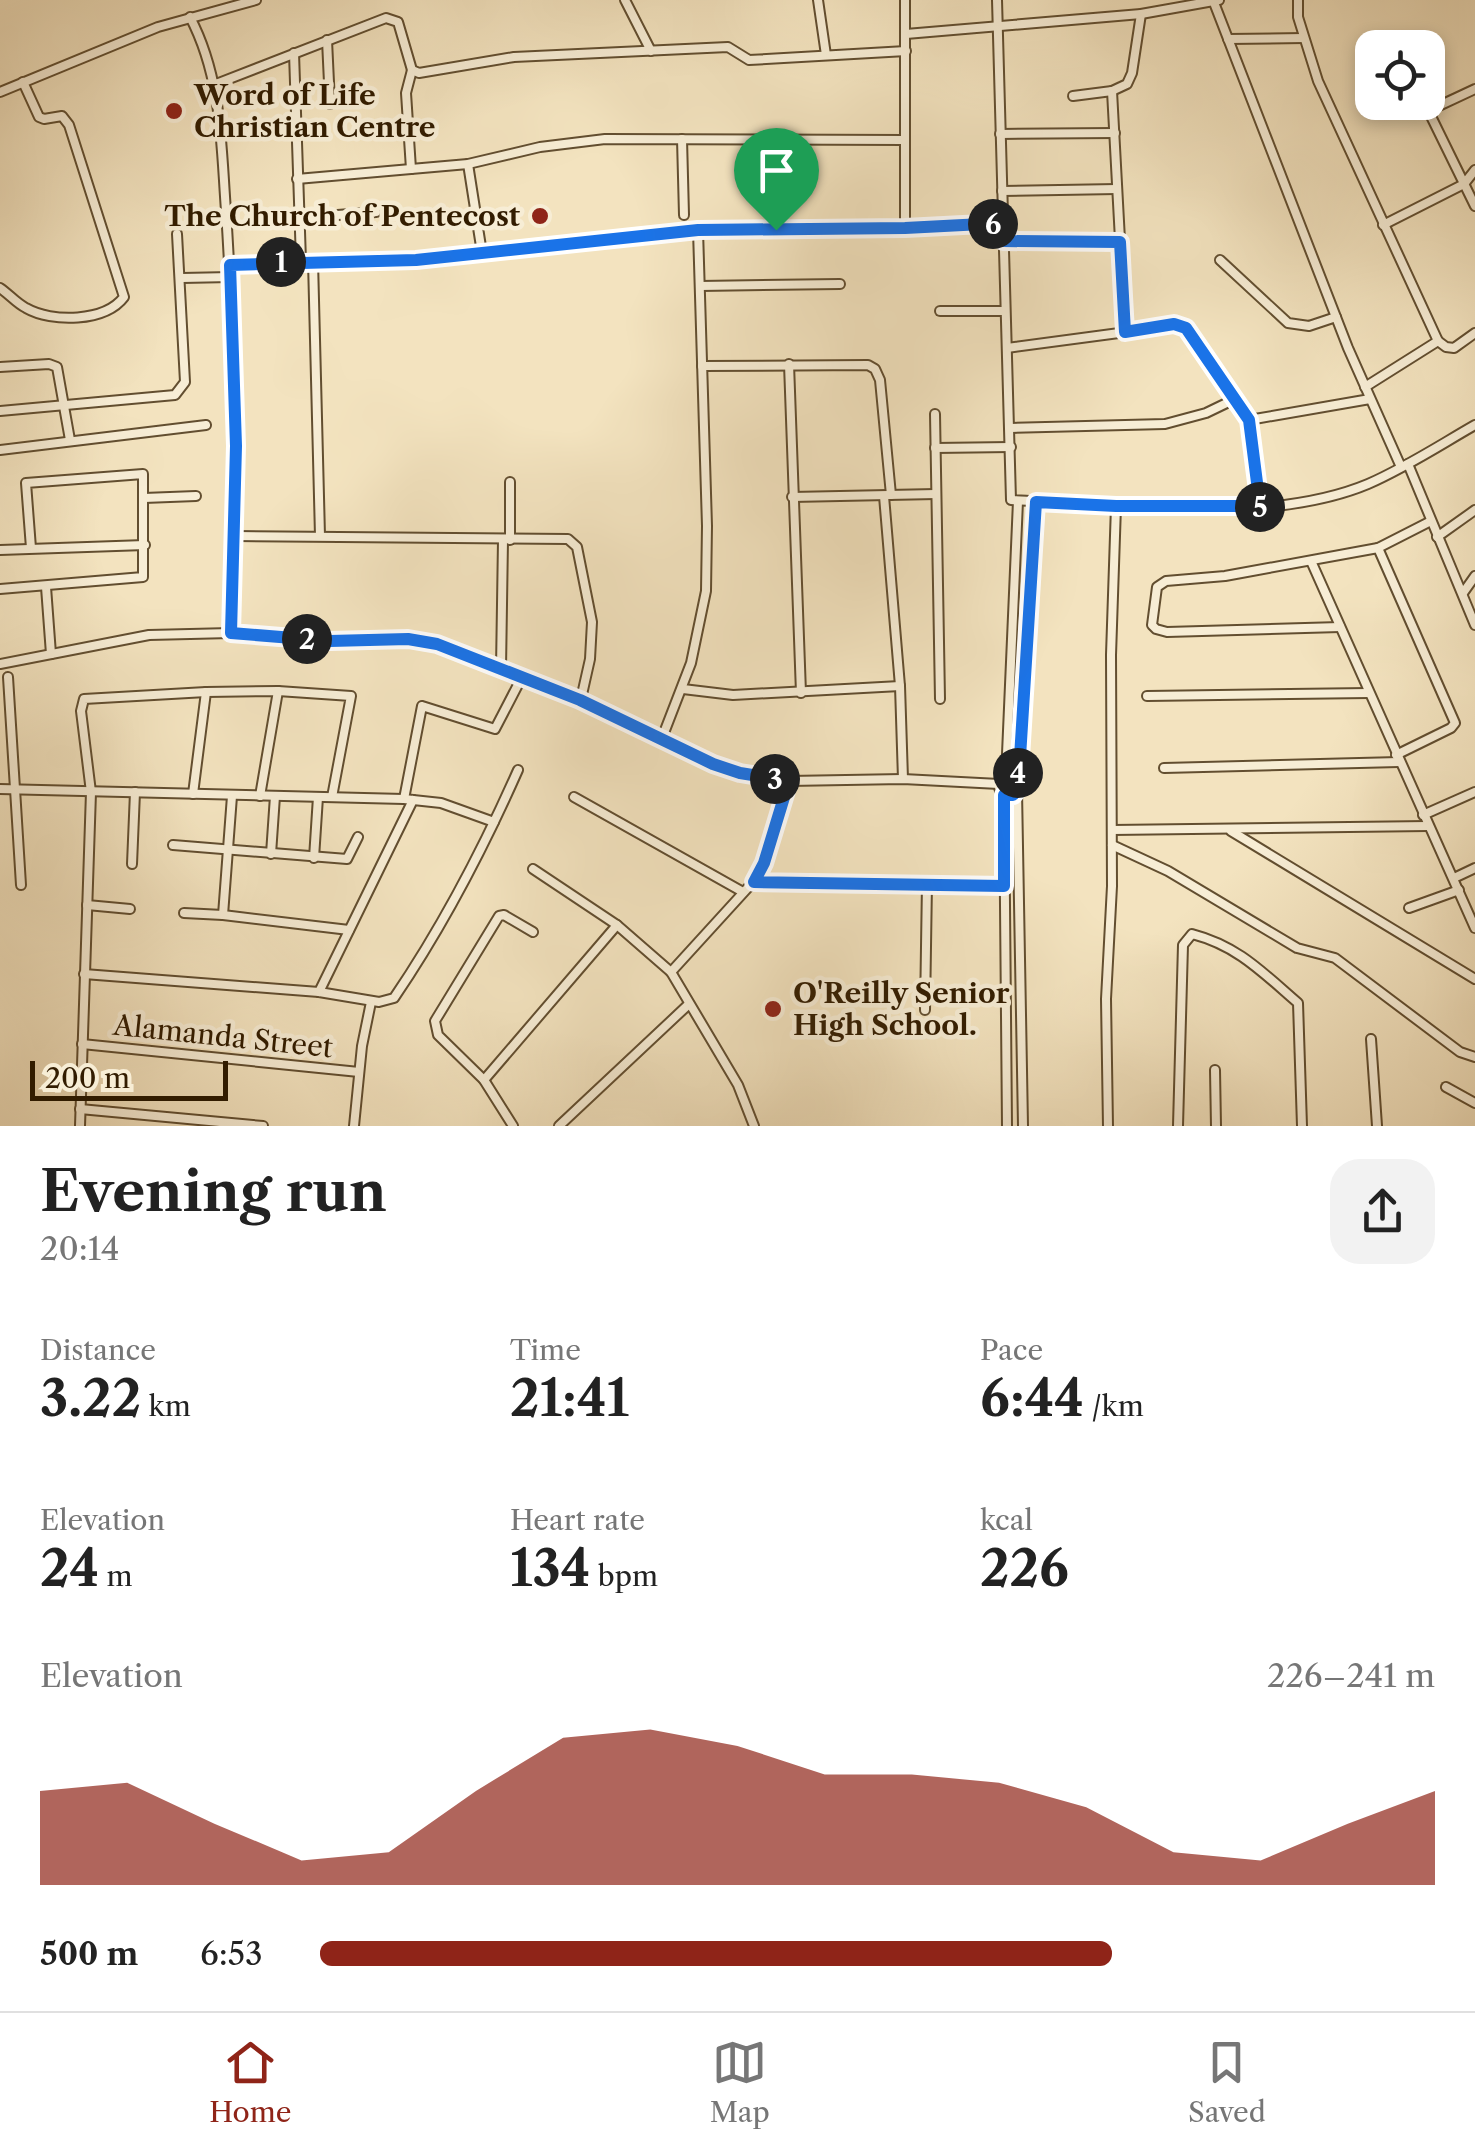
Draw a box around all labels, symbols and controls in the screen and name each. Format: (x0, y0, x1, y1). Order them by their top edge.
map controls (1355, 30, 1445, 120)
button: locate (1355, 30, 1445, 120)
place label: Word of Life Christian Centre (193, 78, 436, 144)
marker: Word of Life Christian Centre (163, 100, 185, 122)
pin (734, 128, 819, 231)
icon: arrive (749, 143, 804, 198)
place label: The Church of Pentecost (164, 199, 521, 233)
pin: 6 (968, 199, 1018, 249)
marker: The Church of Pentecost (529, 205, 551, 227)
text: 6 (985, 207, 1001, 241)
pin: 1 (256, 237, 306, 287)
text: 1 (275, 245, 287, 279)
pin: 5 (1235, 482, 1285, 532)
text: 5 (1252, 490, 1268, 524)
pin: 2 (282, 614, 332, 664)
text: 2 (299, 622, 315, 656)
pin: 4 (993, 748, 1043, 798)
pin: 3 (750, 754, 800, 804)
text: 4 (1010, 756, 1026, 790)
text: 3 (767, 762, 783, 796)
place label: O'Reilly Senior High School. (793, 976, 1010, 1042)
marker: O'Reilly Senior High School. (762, 998, 784, 1020)
street label: Alamanda Street (111, 1007, 335, 1064)
scale bar (30, 1056, 228, 1100)
text: 200 m (45, 1061, 130, 1095)
text: Evening run (40, 1158, 387, 1225)
button: share (1330, 1159, 1435, 1264)
text: 20:14 (40, 1229, 120, 1268)
text: Distance (40, 1333, 156, 1367)
text: Time (510, 1333, 581, 1367)
text: Pace (980, 1333, 1043, 1367)
text: 3.22 (40, 1367, 141, 1429)
text: 21:41 (510, 1367, 629, 1429)
text: 6:44 (980, 1367, 1084, 1429)
text: km (141, 1389, 191, 1423)
text: /km (1084, 1389, 1144, 1423)
text: Elevation (40, 1503, 165, 1537)
text: Heart rate (510, 1503, 645, 1537)
text: kcal (980, 1503, 1033, 1537)
text: 24 (40, 1537, 99, 1599)
text: 134 (510, 1537, 590, 1599)
text: 226 (980, 1537, 1069, 1599)
text: m (99, 1559, 133, 1593)
text: bpm (590, 1559, 658, 1593)
text: Elevation (40, 1656, 183, 1695)
text: 226–241 m (1267, 1656, 1435, 1695)
text: 500 m (40, 1934, 138, 1973)
text: 6:53 (200, 1934, 263, 1973)
tab: Home (209, 2035, 291, 2129)
tab: Map (710, 2035, 770, 2129)
tab: Saved (1188, 2035, 1266, 2129)

